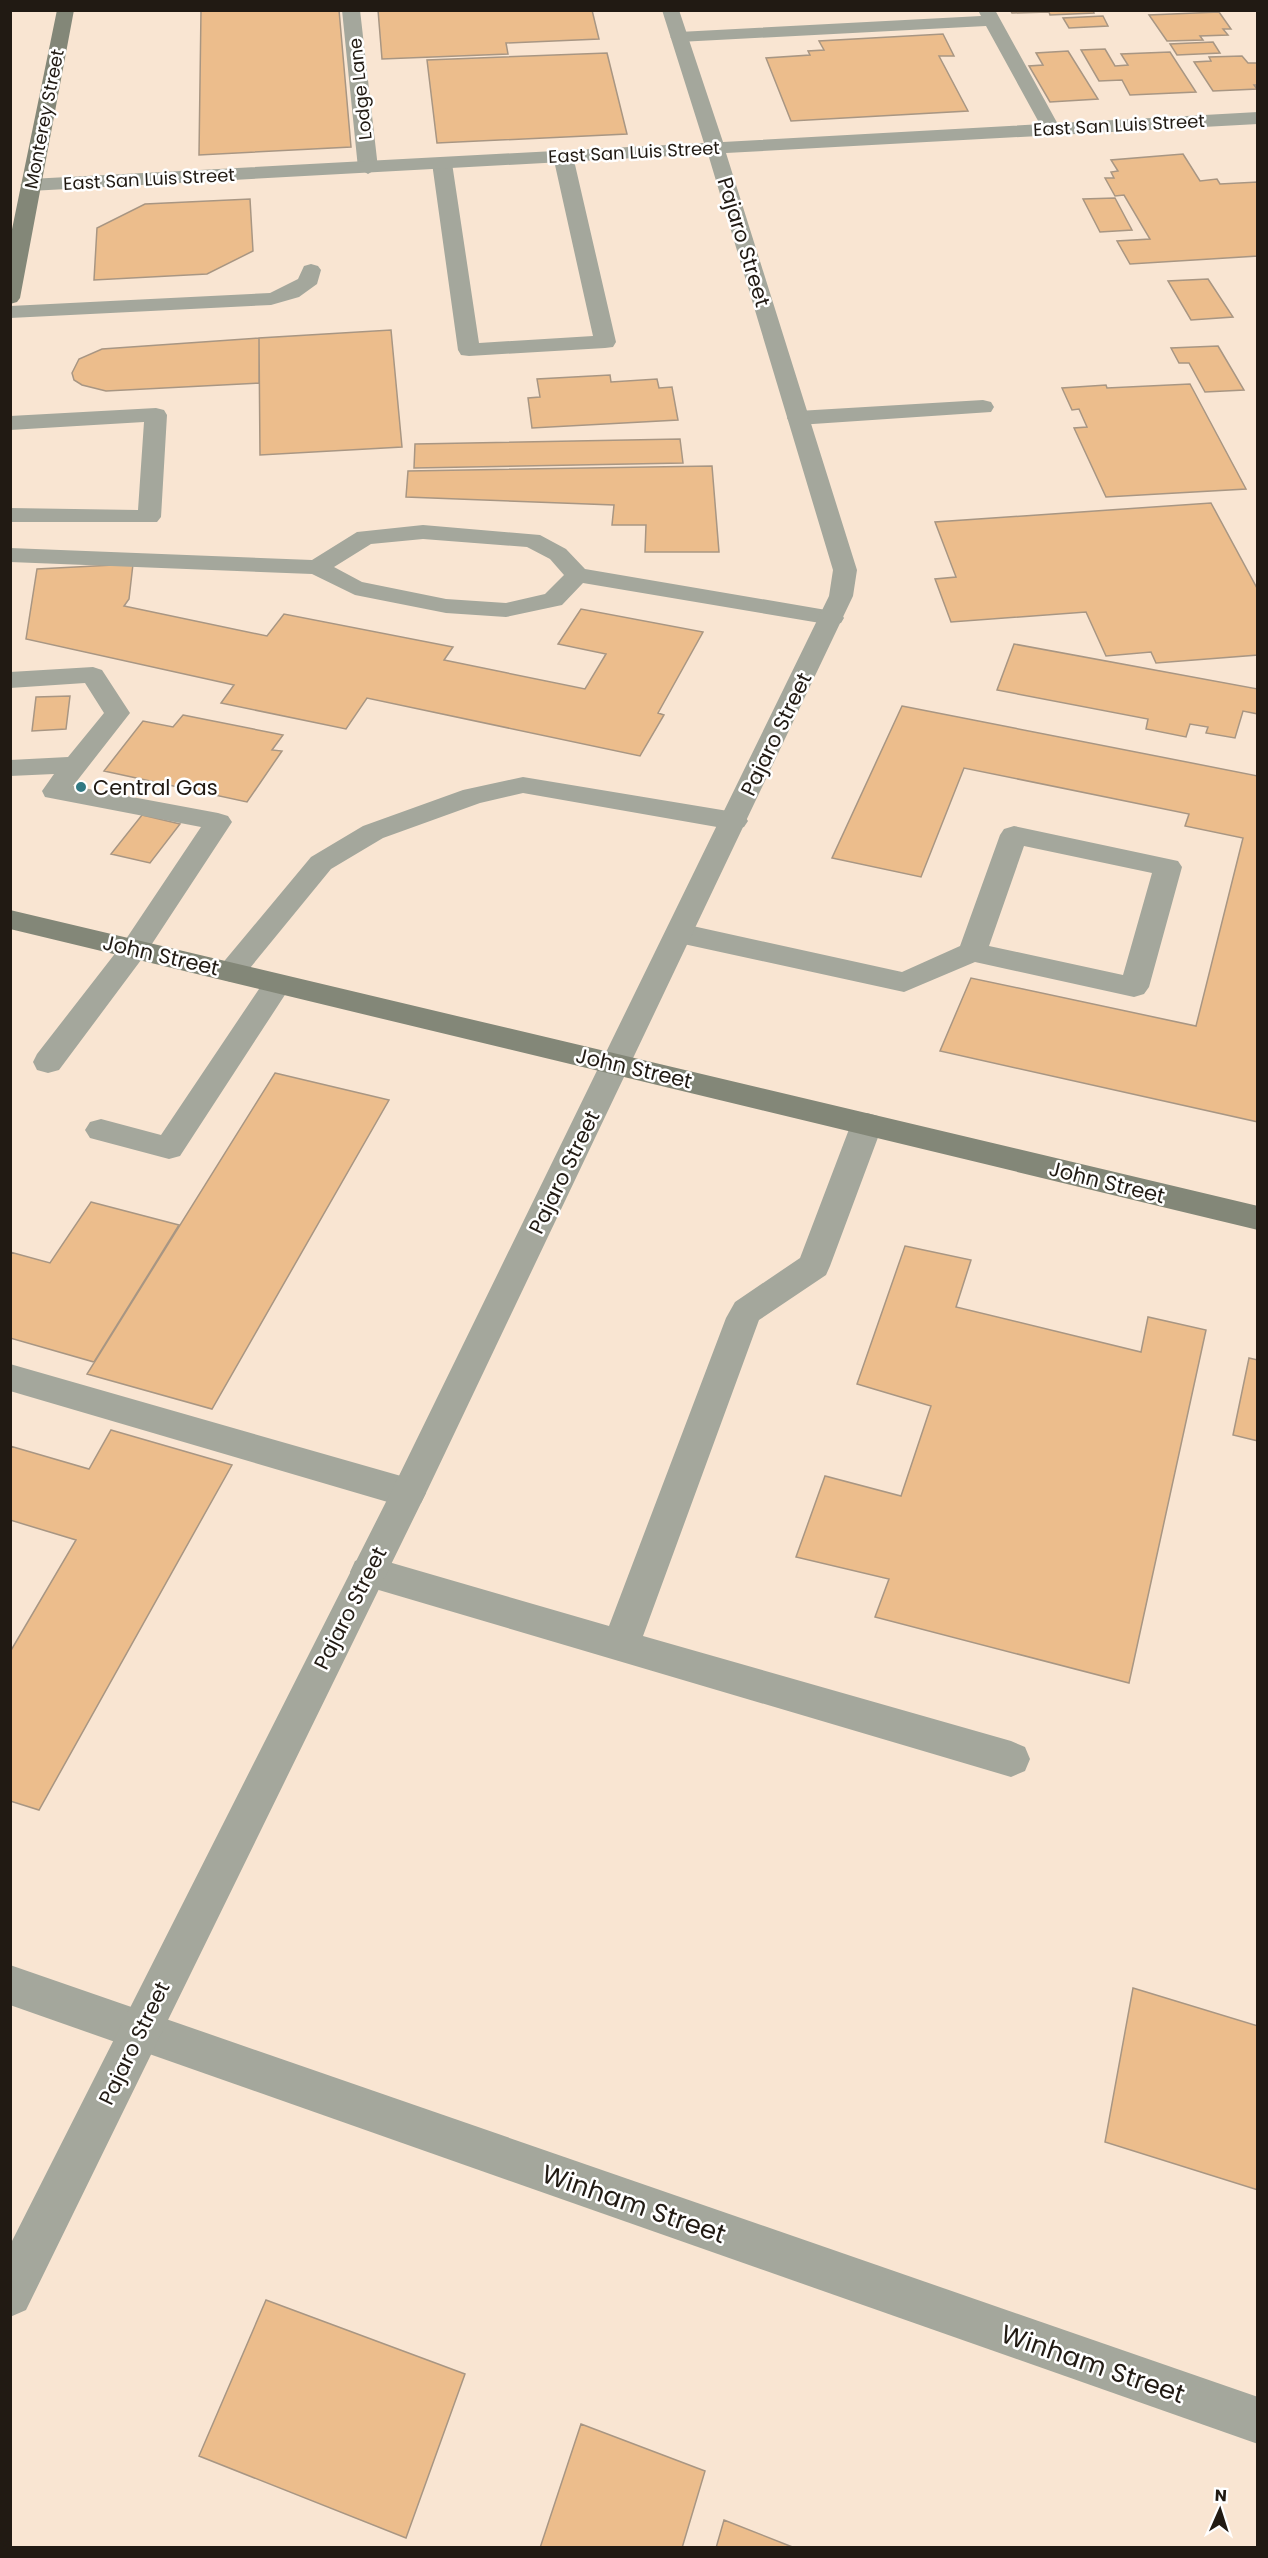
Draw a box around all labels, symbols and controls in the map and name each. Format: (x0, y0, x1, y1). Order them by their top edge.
street label: Lodge Lane (342, 37, 378, 141)
street label: Monterey Street (18, 47, 70, 191)
street label: East San Luis Street (1033, 108, 1205, 142)
street label: East San Luis Street (548, 135, 720, 169)
street label: East San Luis Street (63, 162, 235, 196)
street label: Pajaro Street (711, 174, 777, 310)
street label: Pajaro Street (734, 667, 818, 801)
place label: Central Gas (93, 773, 218, 802)
marker: Central Gas (74, 780, 88, 794)
street label: John Street (100, 928, 222, 982)
street label: John Street (573, 1041, 695, 1095)
street label: Pajaro Street (522, 1105, 606, 1239)
street label: John Street (1046, 1154, 1168, 1210)
street label: Pajaro Street (307, 1542, 393, 1674)
street label: Pajaro Street (92, 1976, 176, 2110)
street label: Winham Street (537, 2156, 731, 2252)
street label: Winham Street (996, 2316, 1190, 2412)
north arrow (1190, 2480, 1250, 2540)
text: N (1214, 2484, 1227, 2507)

